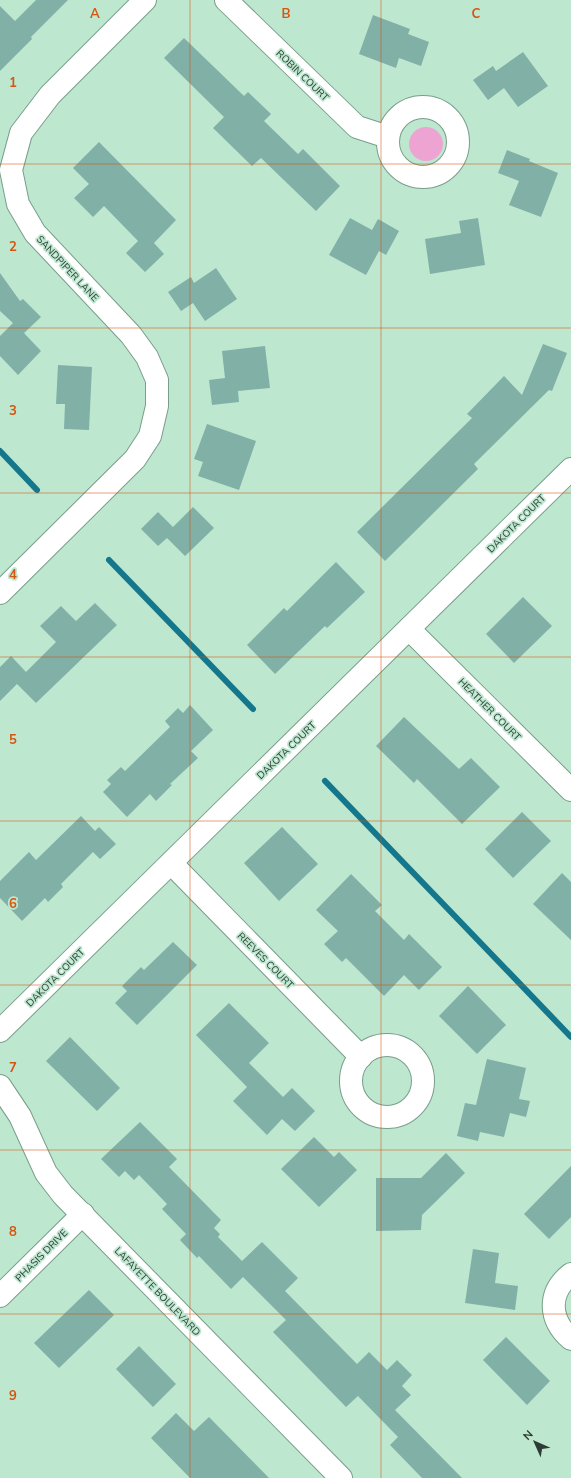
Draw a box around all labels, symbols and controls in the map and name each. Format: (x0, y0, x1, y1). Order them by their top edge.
text: A (90, 5, 100, 21)
text: B (282, 5, 291, 21)
text: C (472, 5, 481, 21)
street label: ROBIN COURT (274, 47, 332, 104)
text: 1 (9, 74, 17, 90)
street label: SANDPIPER LANE (34, 233, 102, 304)
text: 2 (9, 238, 17, 254)
text: 3 (9, 402, 17, 418)
street label: DAKOTA COURT (484, 491, 548, 555)
text: 4 (9, 566, 17, 582)
street label: HEATHER COURT (456, 675, 524, 743)
street label: DAKOTA COURT (254, 719, 319, 782)
text: 5 (9, 731, 17, 747)
text: 6 (9, 895, 17, 911)
street label: REEVES COURT (235, 929, 297, 991)
street label: DAKOTA COURT (23, 945, 87, 1009)
text: 7 (9, 1059, 17, 1075)
text: 8 (9, 1223, 17, 1239)
street label: PHASIS DRIVE (12, 1226, 70, 1284)
street label: LAFAYETTE BOULEVARD (112, 1244, 203, 1338)
text: 9 (9, 1387, 17, 1403)
north arrow (515, 1422, 555, 1462)
text: N (520, 1427, 536, 1443)

